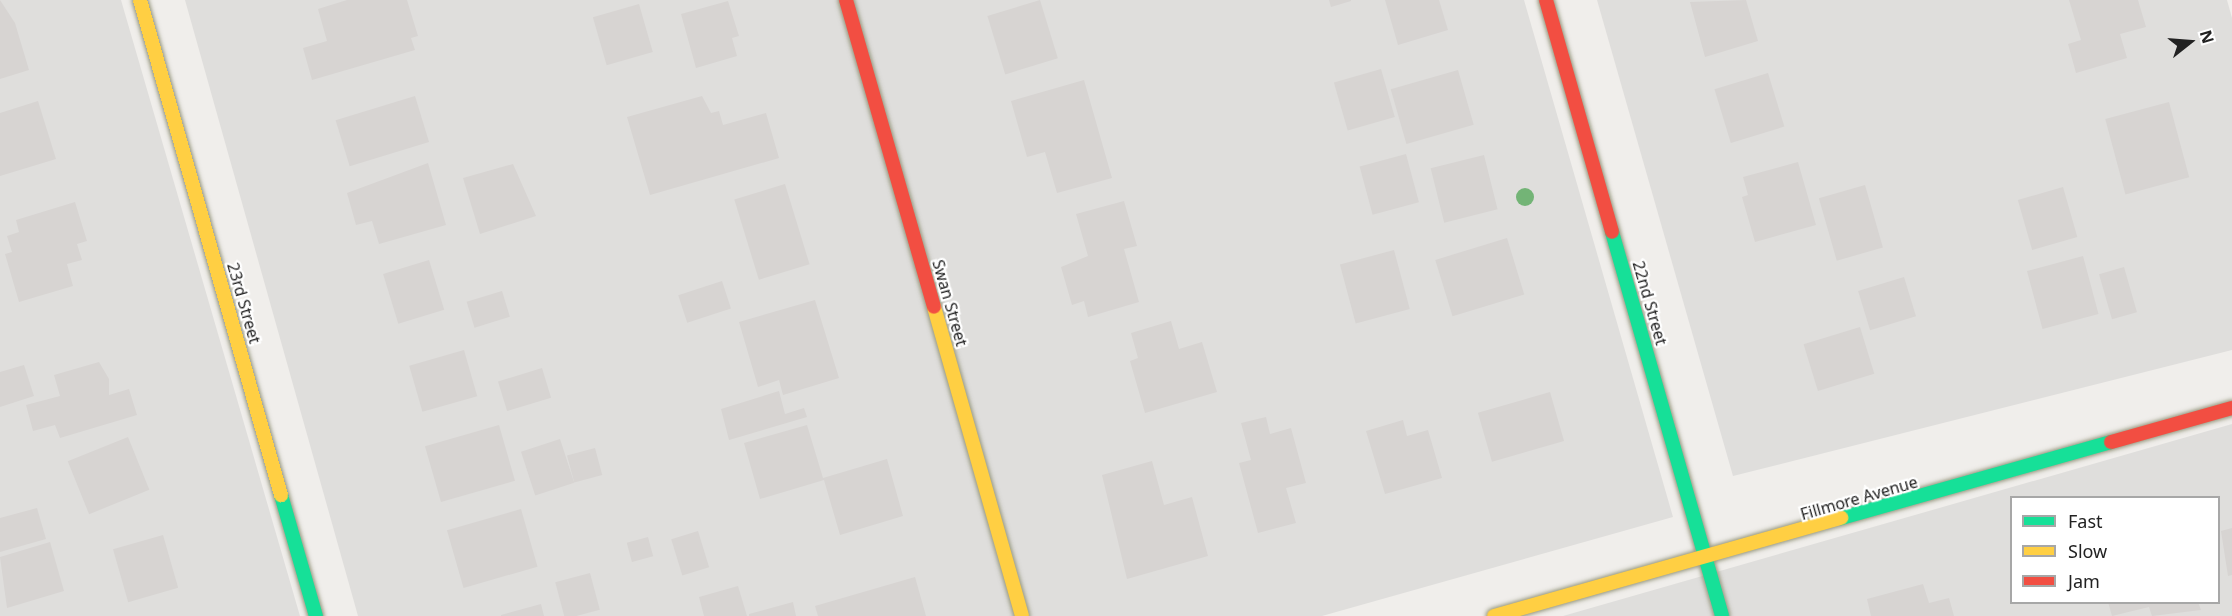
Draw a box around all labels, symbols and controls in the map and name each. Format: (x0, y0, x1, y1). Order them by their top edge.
north arrow (2160, 12, 2220, 72)
text: N (2195, 27, 2220, 46)
street label: Swan Street (928, 258, 972, 348)
street label: 22nd Street (1629, 259, 1671, 347)
street label: 23rd Street (223, 260, 265, 346)
street label: Fillmore Avenue (1798, 472, 1920, 524)
legend (2010, 496, 2220, 604)
text: Fast (2068, 509, 2103, 533)
text: Slow (2068, 539, 2107, 563)
text: Jam (2068, 569, 2100, 593)

